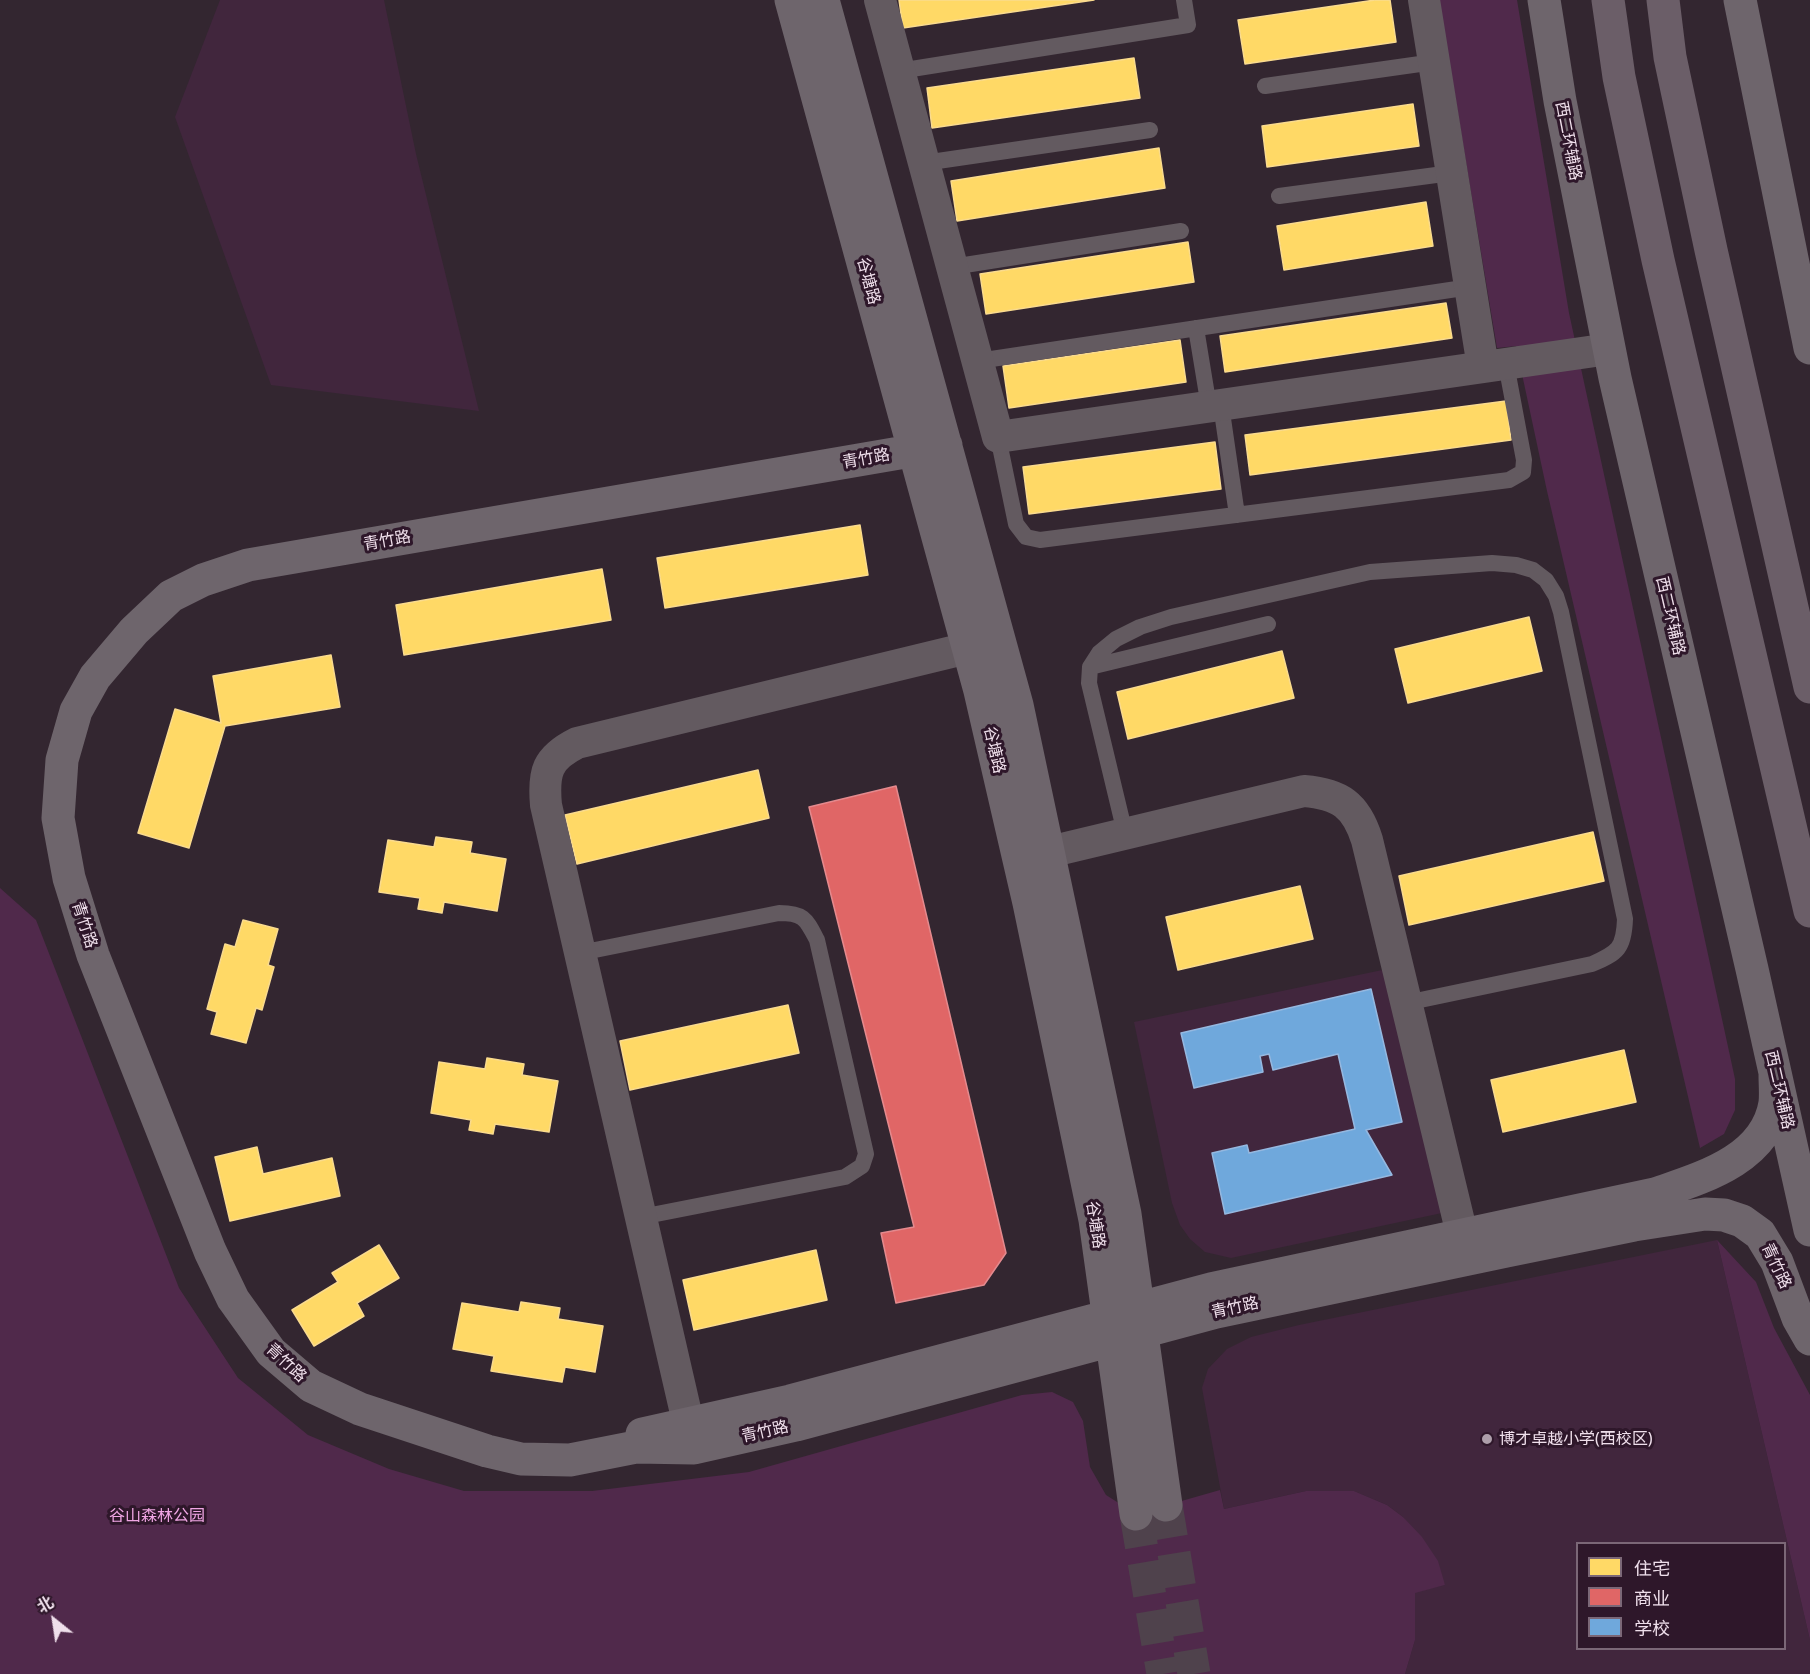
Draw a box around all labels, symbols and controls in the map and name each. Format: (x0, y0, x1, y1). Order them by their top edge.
street label: 西二环辅路 (1551, 100, 1585, 182)
street label: 谷塘路 (853, 255, 883, 307)
street label: 青竹路 (841, 445, 891, 473)
street label: 青竹路 (362, 527, 412, 555)
street label: 西二环辅路 (1652, 575, 1688, 657)
street label: 谷塘路 (979, 724, 1009, 776)
street label: 青竹路 (67, 899, 101, 951)
street label: 西二环辅路 (1761, 1049, 1797, 1131)
street label: 谷塘路 (1082, 1200, 1108, 1250)
street label: 青竹路 (1757, 1240, 1795, 1292)
street label: 青竹路 (1210, 1294, 1260, 1322)
street label: 青竹路 (262, 1340, 310, 1386)
street label: 青竹路 (739, 1417, 791, 1447)
place label: 博才卓越小学(西校区) (1499, 1429, 1653, 1449)
marker: 博才卓越小学(西校区) (1480, 1432, 1494, 1446)
park label: 谷山森林公园 (109, 1506, 205, 1526)
legend (1576, 1542, 1786, 1650)
text: 住宅 (1634, 1556, 1670, 1580)
text: 商业 (1634, 1586, 1670, 1610)
north arrow (24, 1590, 84, 1650)
text: 北 (33, 1591, 57, 1618)
text: 学校 (1634, 1616, 1670, 1640)

